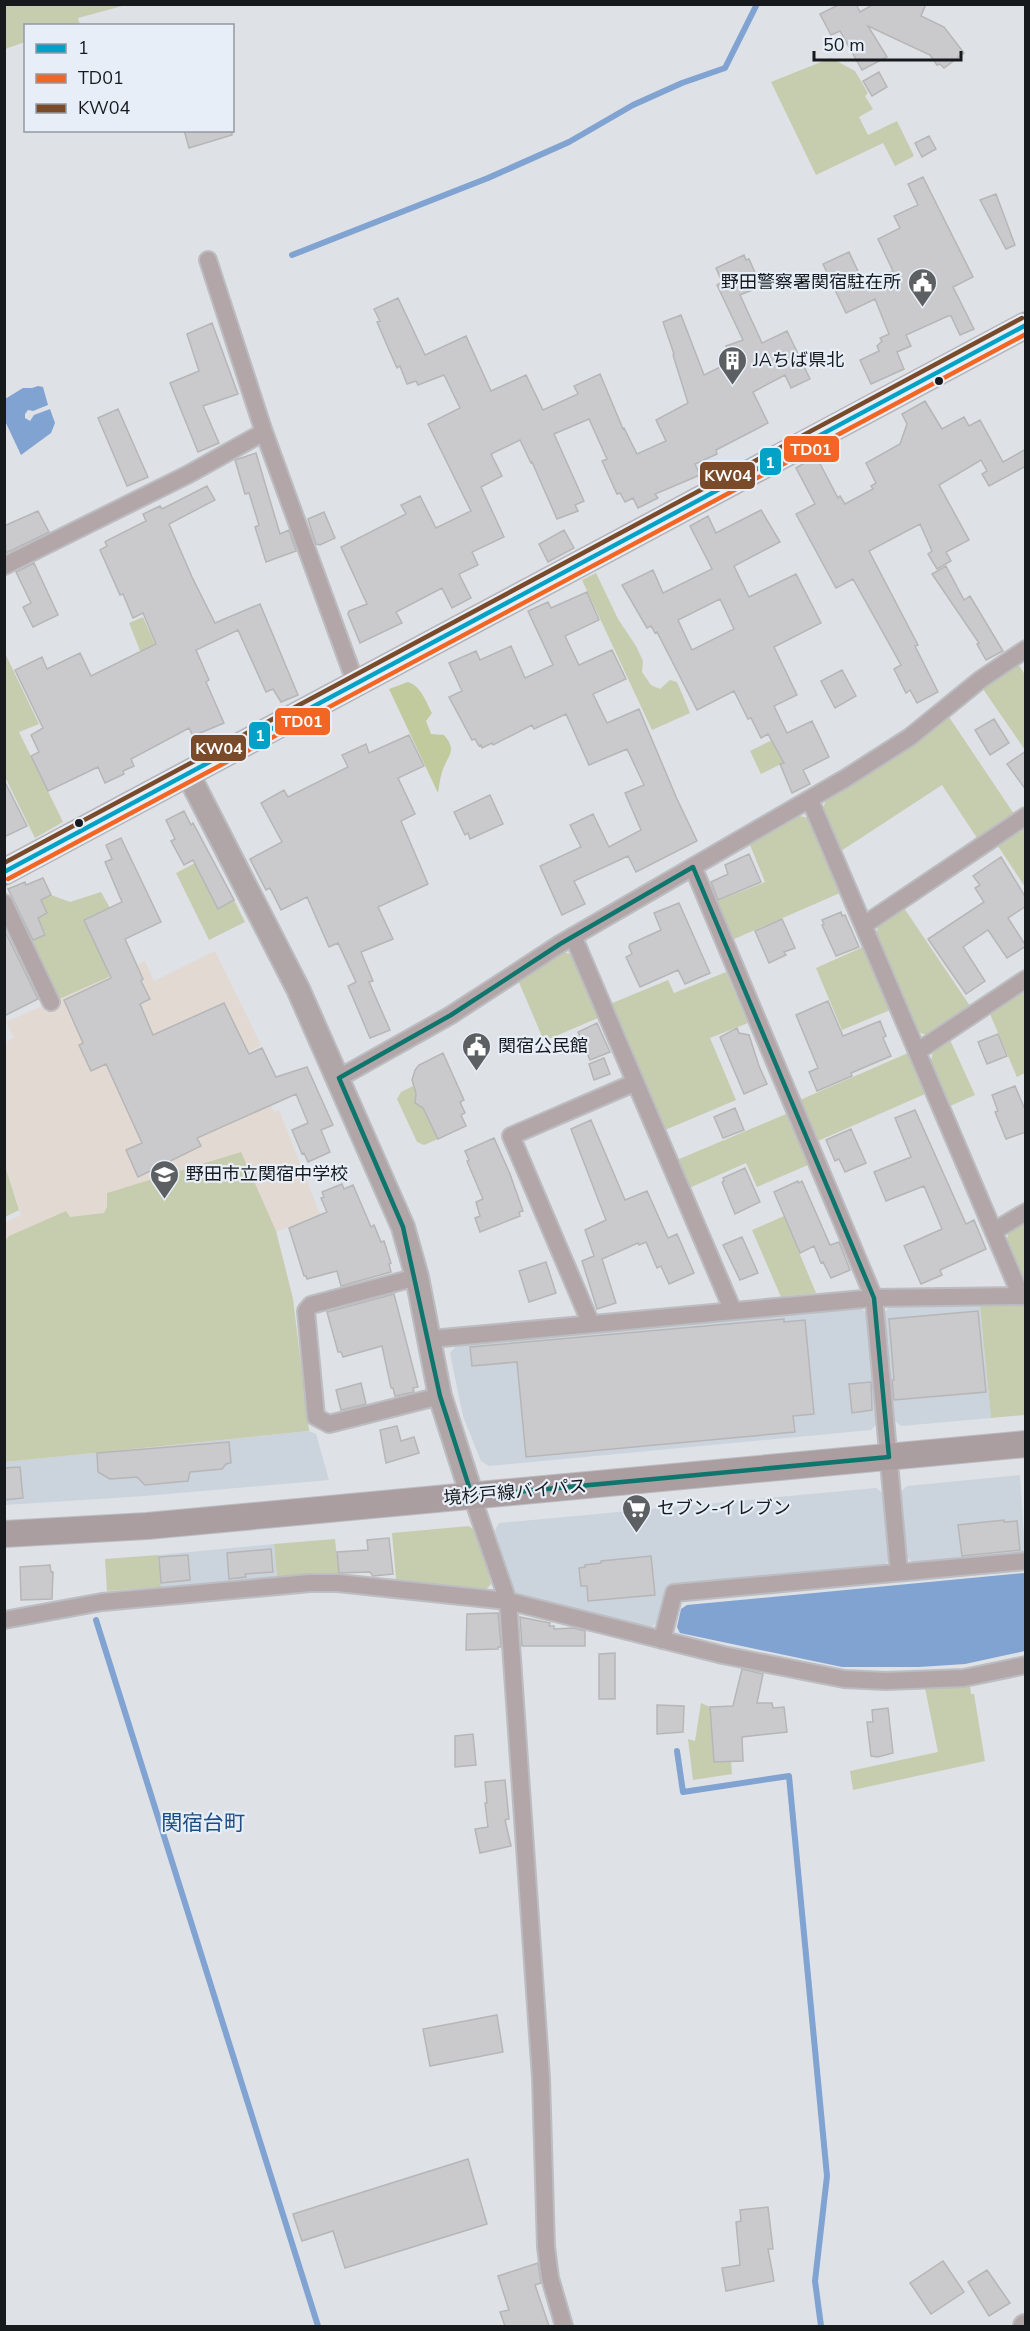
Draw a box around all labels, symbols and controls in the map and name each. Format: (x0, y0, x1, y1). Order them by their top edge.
legend (24, 24, 234, 132)
scale bar (814, 24, 961, 62)
text: 50 m (823, 33, 865, 57)
text: 1 (78, 36, 89, 60)
text: TD01 (78, 66, 124, 90)
text: KW04 (78, 96, 131, 120)
public building icon: 野田警察署関宿駐在所 (906, 266, 938, 308)
place label: 野田警察署関宿駐在所 (721, 270, 901, 294)
building icon: JAちば県北 (716, 344, 748, 386)
place label: JAちば県北 (752, 348, 844, 372)
unlabelled marker (933, 375, 945, 387)
line badge: TD01 (783, 435, 840, 463)
text: TD01 (790, 439, 832, 461)
line badge: 1 (759, 447, 782, 476)
text: 1 (765, 452, 775, 474)
line badge: KW04 (699, 461, 756, 490)
text: KW04 (704, 465, 752, 487)
line badge: TD01 (274, 707, 331, 736)
text: TD01 (281, 711, 323, 733)
line badge: 1 (248, 721, 271, 750)
text: 1 (255, 725, 265, 747)
line badge: KW04 (190, 734, 247, 762)
text: KW04 (195, 738, 243, 760)
unlabelled marker (73, 817, 85, 829)
public building icon: 関宿公民館 (461, 1030, 493, 1072)
place label: 関宿公民館 (498, 1034, 588, 1058)
school or university icon: 野田市立関宿中学校 (149, 1158, 181, 1200)
place label: 野田市立関宿中学校 (186, 1162, 348, 1186)
street label: 境杉戸線バイパス (442, 1474, 588, 1510)
supermarket icon: セブン-イレブン (620, 1492, 652, 1534)
place label: セブン-イレブン (657, 1496, 791, 1520)
district label: 関宿台町 (161, 1809, 245, 1837)

